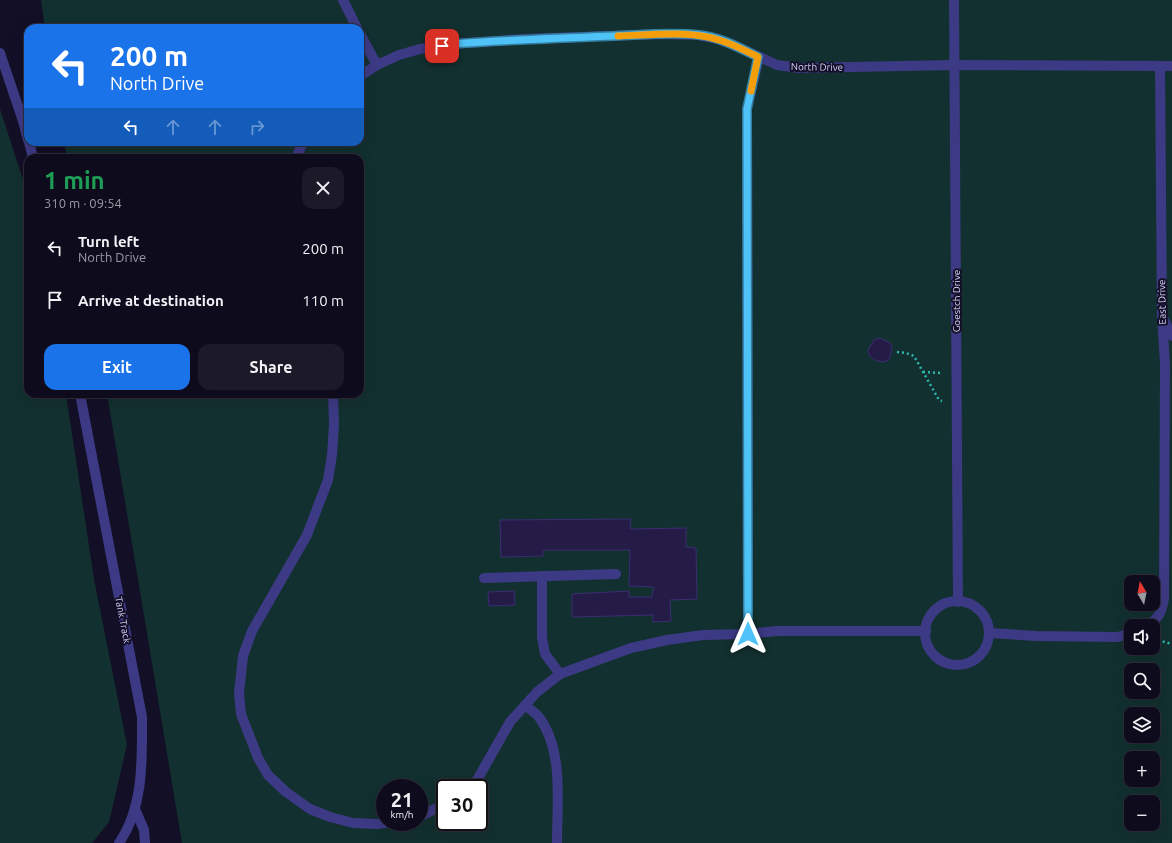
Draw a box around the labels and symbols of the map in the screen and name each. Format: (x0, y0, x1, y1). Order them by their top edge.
pin (425, 29, 459, 63)
street label: North Drive (791, 61, 843, 73)
street label: Goestch Drive (951, 270, 962, 332)
street label: East Drive (1156, 279, 1168, 325)
north arrow (1124, 575, 1160, 611)
street label: Tank Track (113, 596, 133, 644)
position arrow (727, 613, 769, 655)
speed limit sign: 30 (436, 779, 488, 831)

